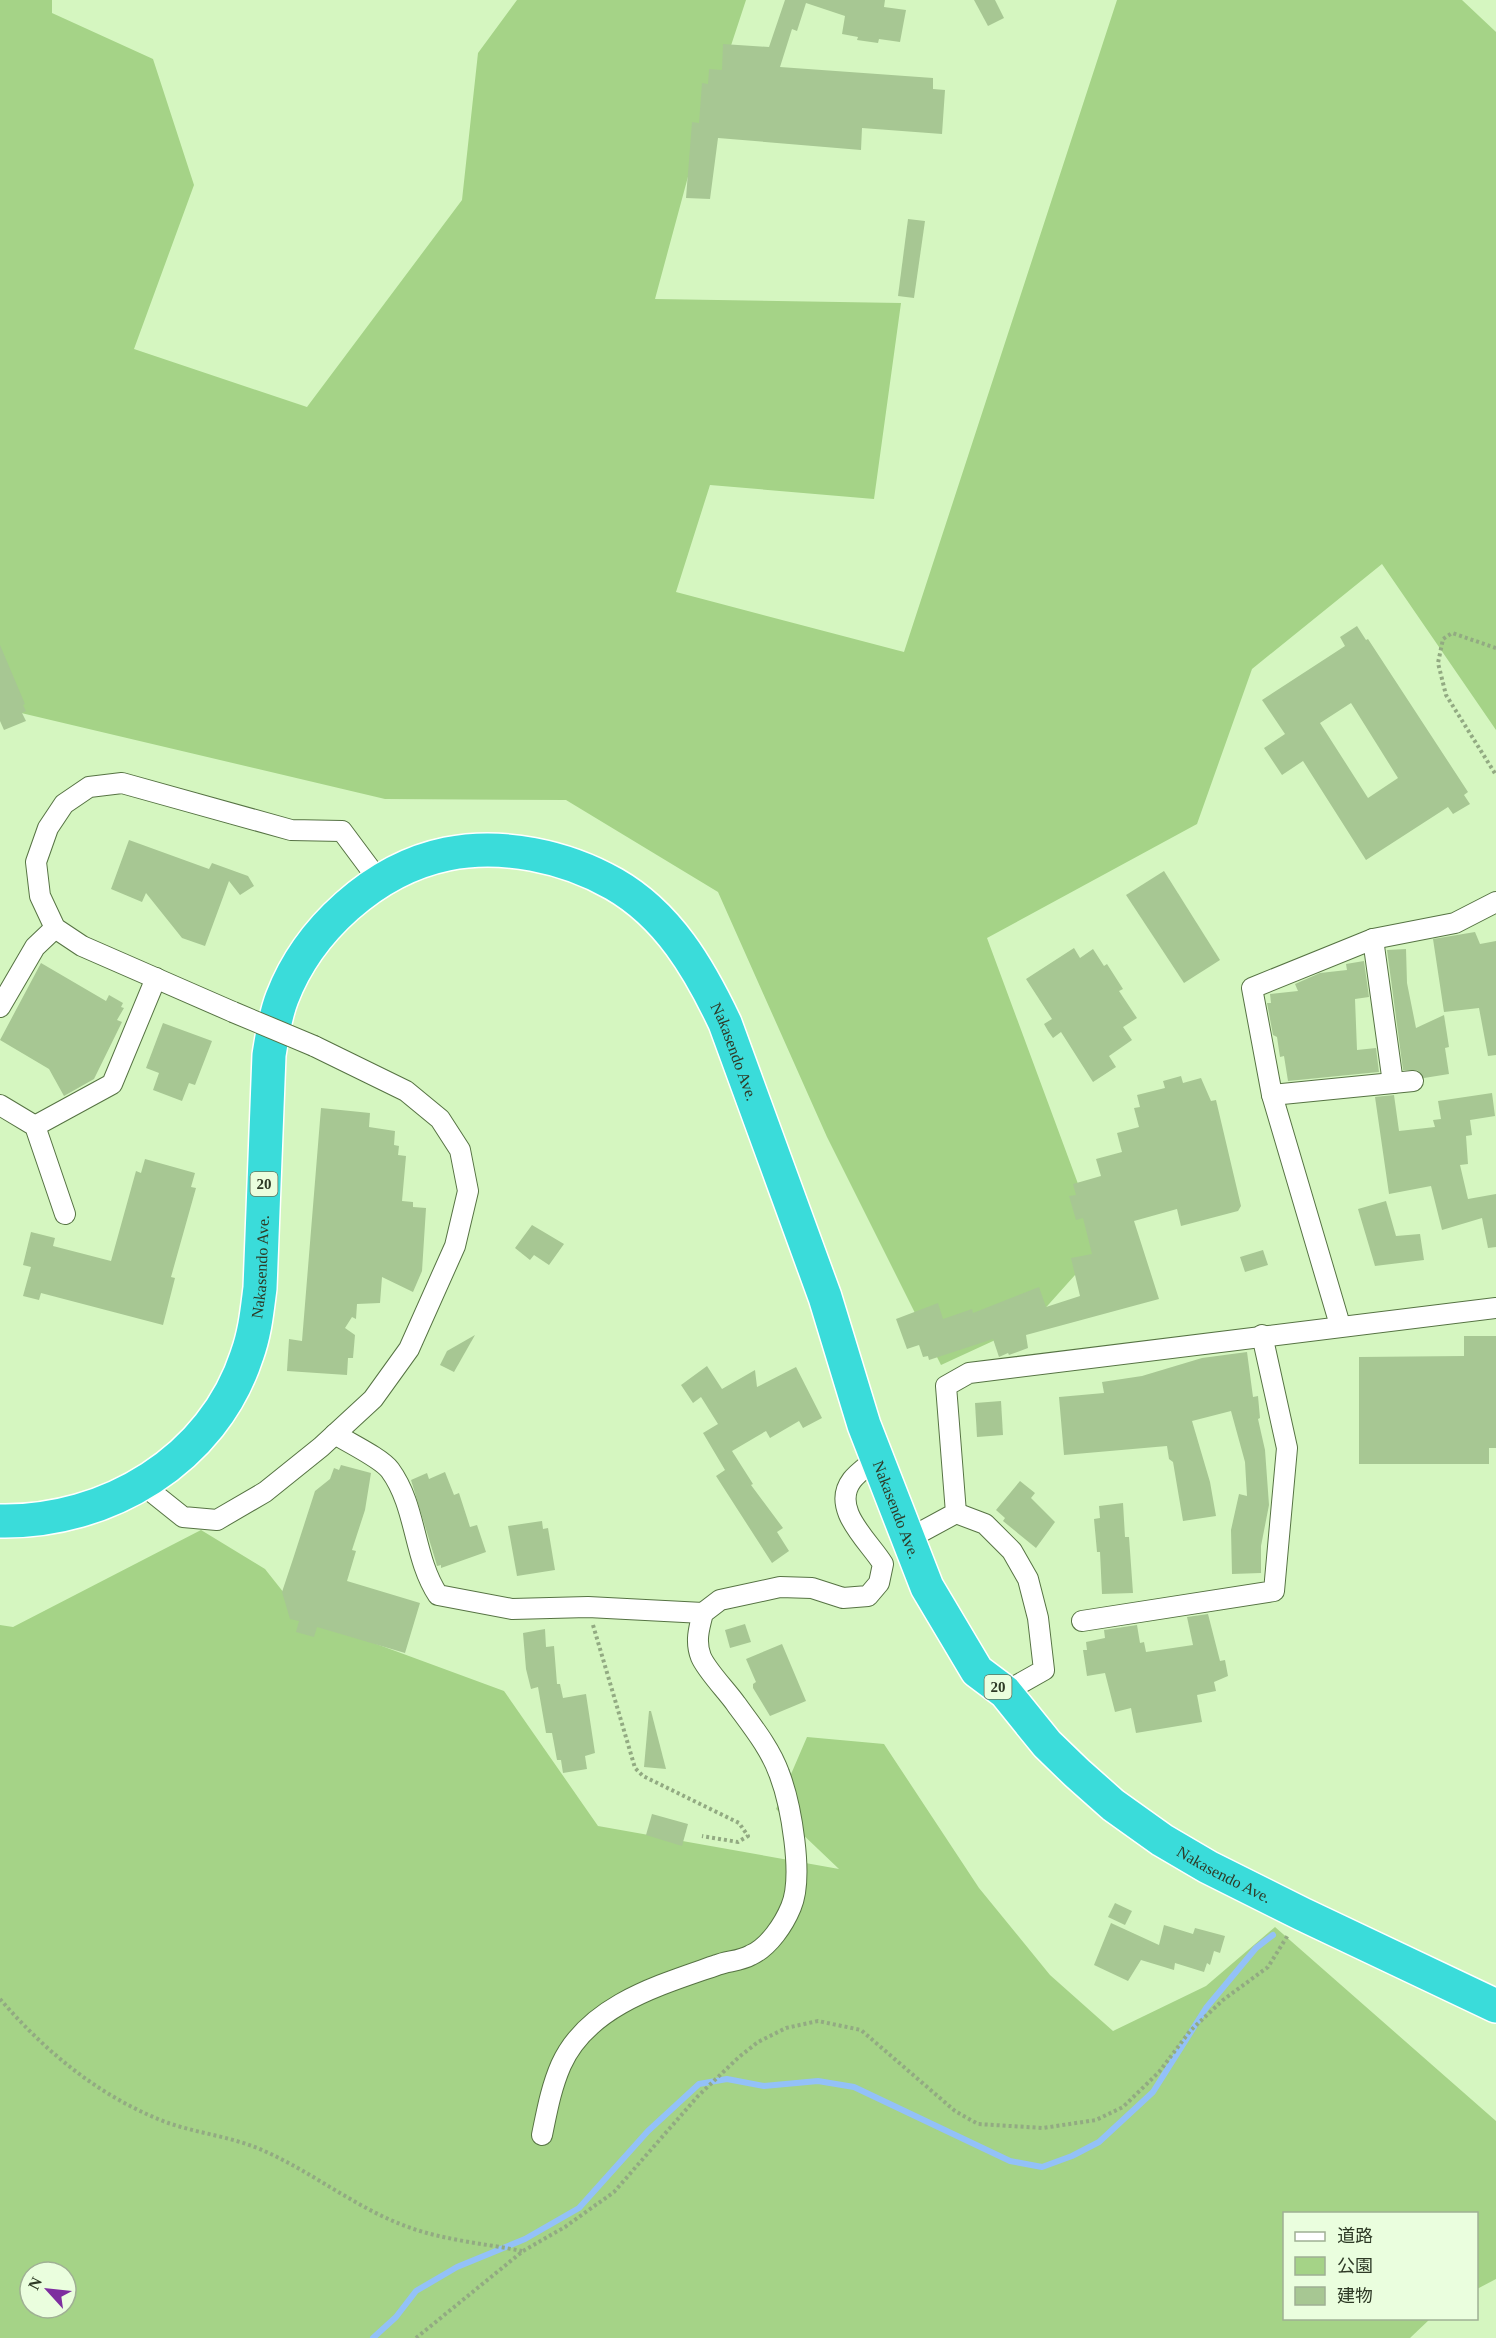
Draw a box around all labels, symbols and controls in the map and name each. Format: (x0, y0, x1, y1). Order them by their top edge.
street label: Nakasendo Ave. (707, 1000, 761, 1103)
road number: 20 (250, 1172, 278, 1196)
street label: Nakasendo Ave. (248, 1215, 272, 1320)
street label: Nakasendo Ave. (870, 1458, 923, 1561)
road number: 20 (984, 1675, 1012, 1699)
street label: Nakasendo Ave. (1174, 1843, 1274, 1906)
legend (1283, 2212, 1478, 2320)
text: 道路 (1337, 2226, 1373, 2246)
text: 公園 (1337, 2256, 1373, 2276)
north arrow (18, 2260, 78, 2320)
text: N (25, 2274, 45, 2292)
text: 建物 (1337, 2286, 1373, 2306)

